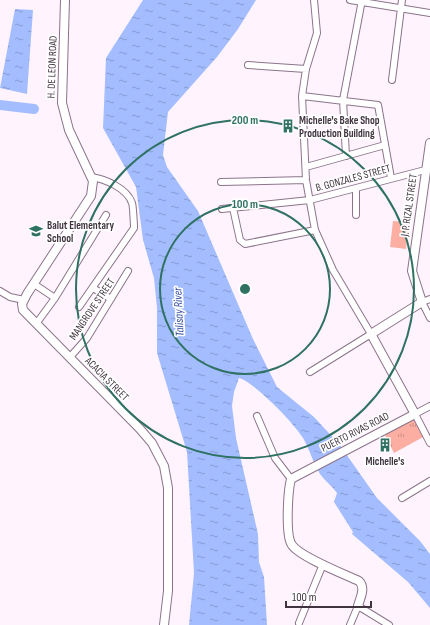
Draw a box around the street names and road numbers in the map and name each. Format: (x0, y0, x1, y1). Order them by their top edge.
street label: H. DE LEON ROAD (44, 35, 60, 99)
street label: B. GONZALES STREET (314, 162, 392, 194)
street label: J. P. RIZAL STREET (398, 172, 420, 238)
street label: MANGROVE STREET (67, 275, 118, 342)
street label: ACACIA STREET (82, 354, 132, 404)
street label: PUERTO RIVAS ROAD (319, 409, 391, 455)

